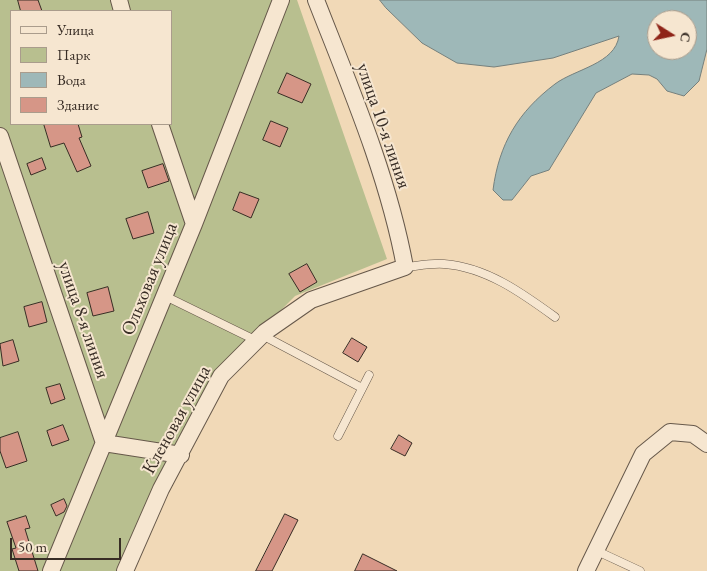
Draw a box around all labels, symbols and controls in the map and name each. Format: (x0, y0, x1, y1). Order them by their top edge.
legend (10, 10, 172, 125)
north arrow (647, 10, 697, 60)
text: Улица (57, 20, 94, 39)
text: С (676, 31, 696, 44)
text: Парк (57, 45, 90, 64)
street label: улица 10-я линия (351, 60, 415, 192)
text: Вода (57, 70, 86, 89)
text: Здание (57, 95, 99, 114)
street label: Ольховая улица (117, 219, 183, 339)
street label: улица 8-я линия (52, 258, 114, 382)
street label: Кленовая улица (138, 362, 216, 478)
scale bar (12, 528, 124, 560)
text: 50 m (18, 537, 47, 556)

